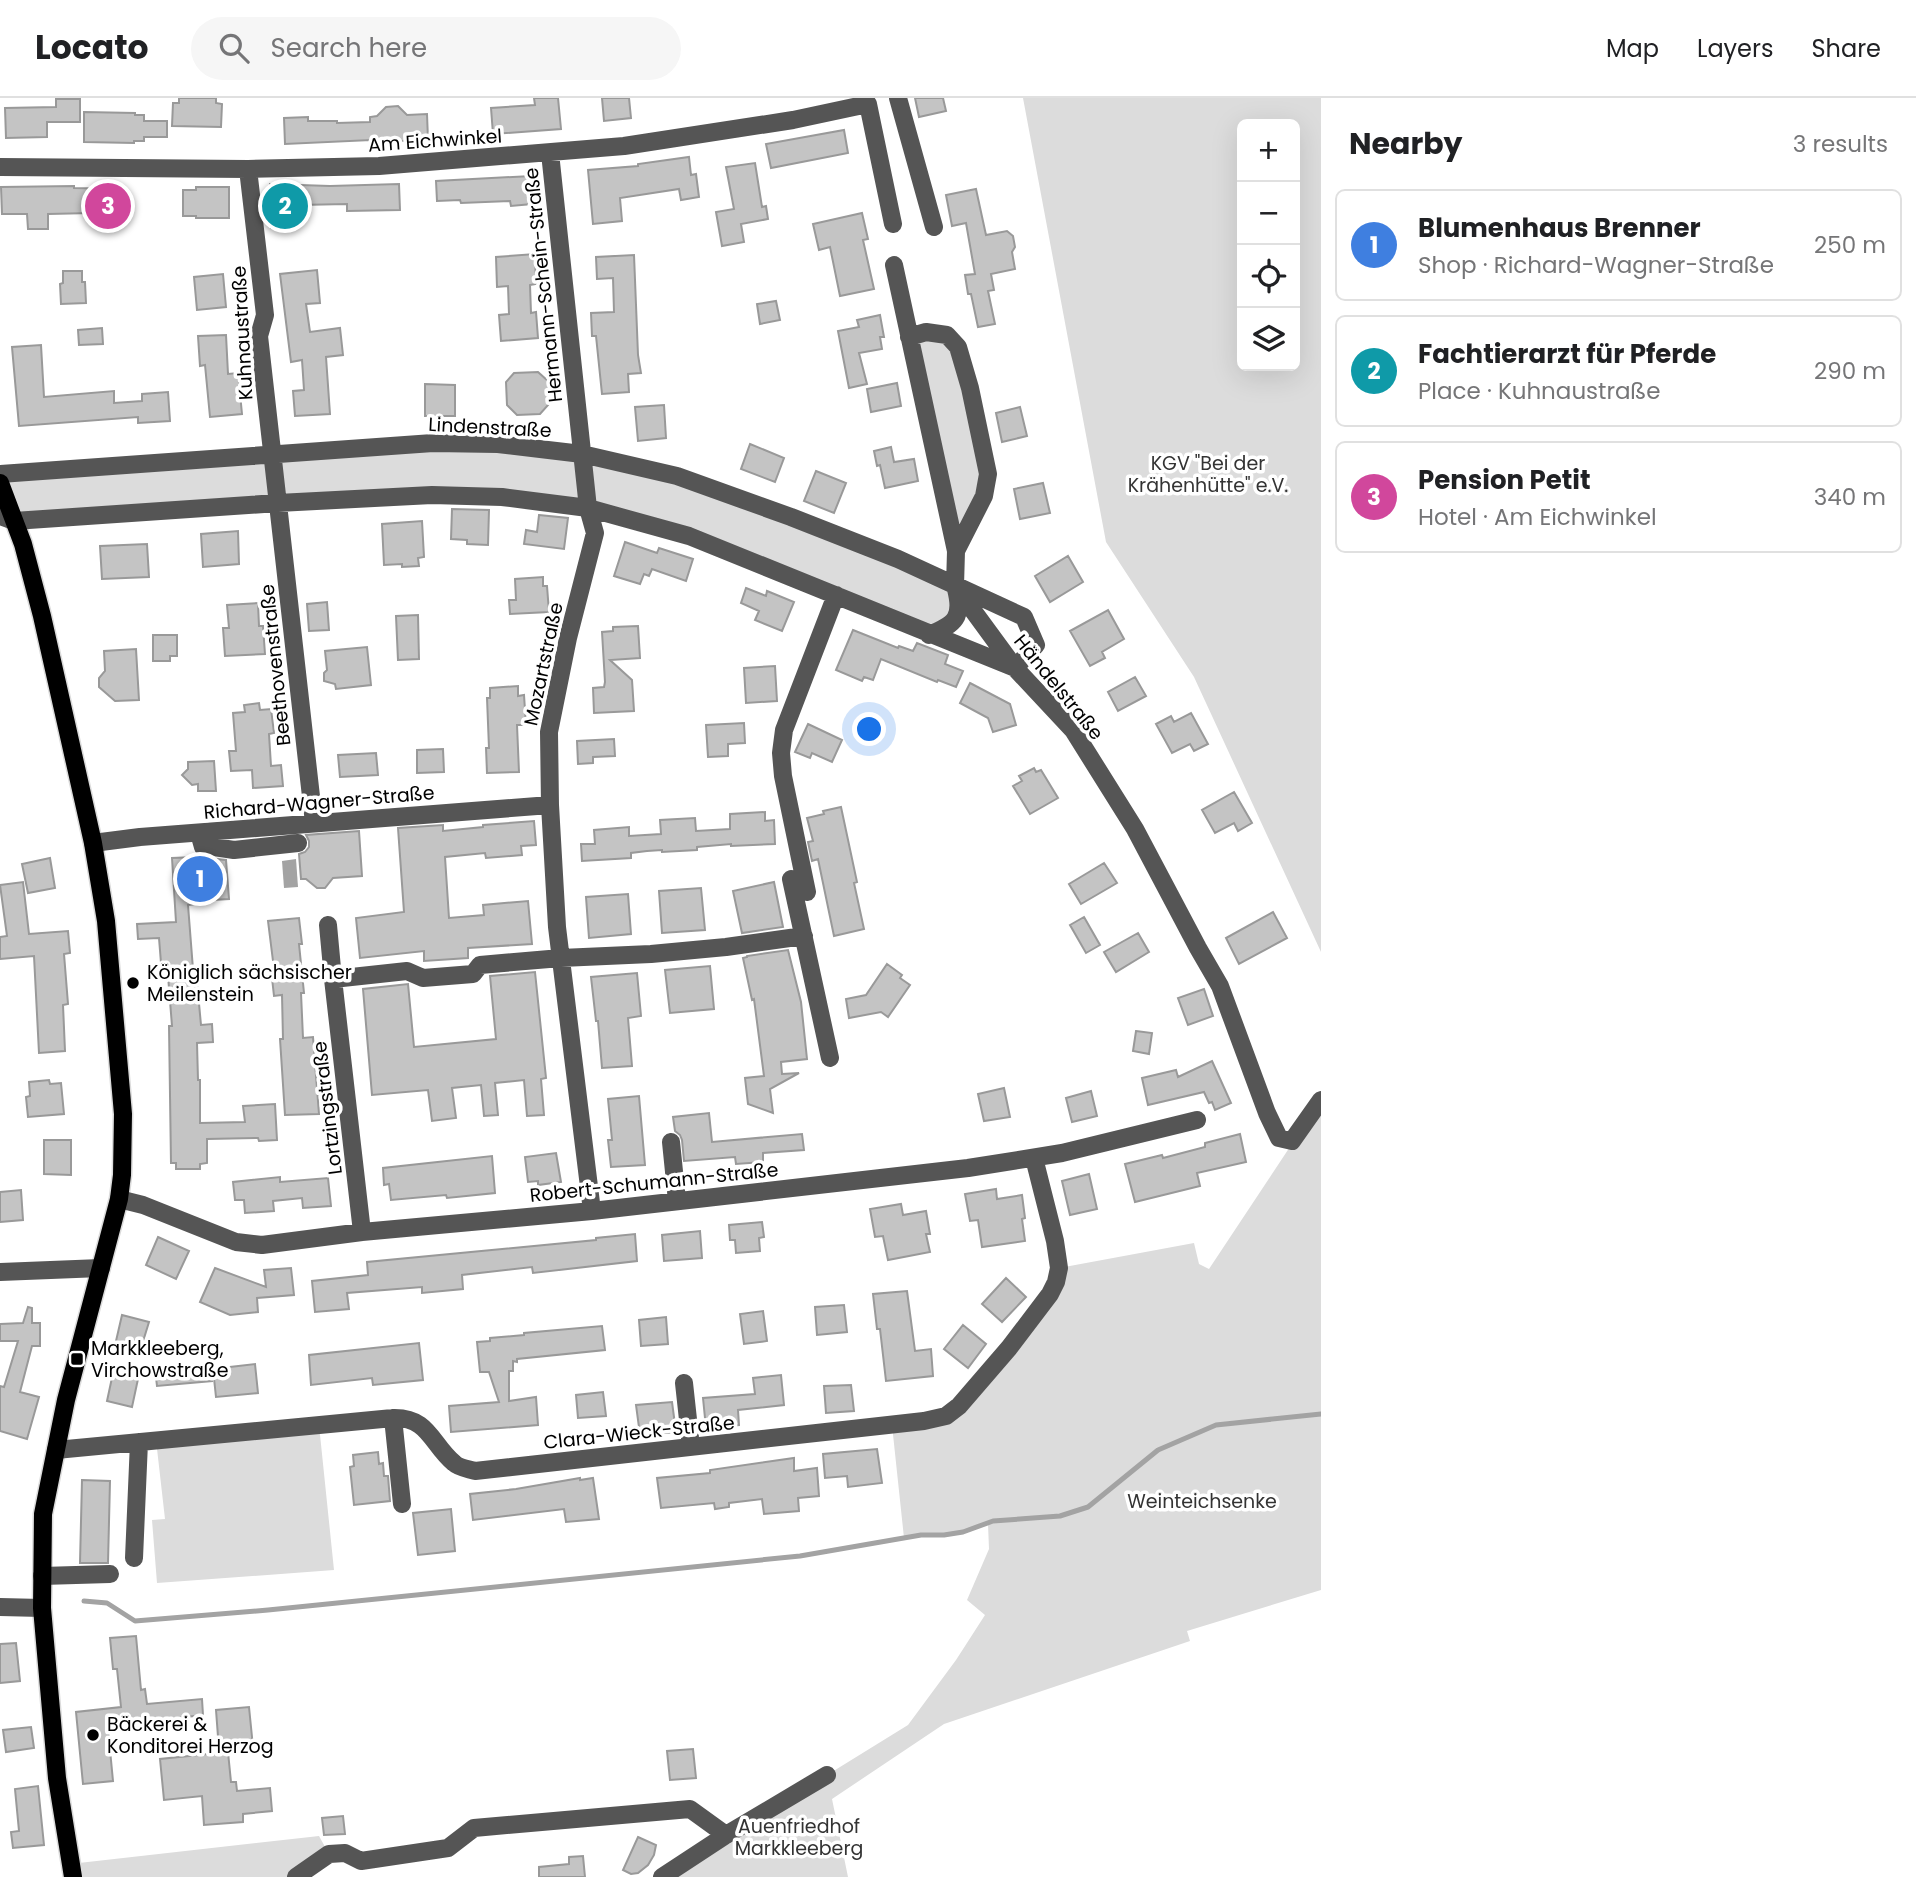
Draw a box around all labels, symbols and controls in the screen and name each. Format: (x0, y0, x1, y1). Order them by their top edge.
search box (191, 17, 681, 80)
text: Locato (35, 24, 149, 71)
icon: search (215, 29, 253, 67)
text: Search here (271, 30, 427, 66)
text: Map (1606, 32, 1659, 65)
text: Layers (1697, 32, 1773, 65)
text: Share (1811, 32, 1881, 65)
map controls (1237, 119, 1300, 371)
button: + (1237, 119, 1300, 182)
street label: Am Eichwinkel (367, 122, 503, 159)
text: Nearby (1349, 122, 1463, 165)
text: 3 results (1793, 128, 1888, 160)
street label: Hermann-Schein-Straße (518, 166, 569, 404)
pin: 3 (85, 180, 131, 232)
pin: 2 (262, 180, 308, 232)
button: − (1237, 182, 1300, 245)
text: Blumenhaus Brenner (1418, 210, 1701, 246)
text: 1 (1370, 229, 1378, 261)
text: 250 m (1814, 229, 1886, 261)
button: locate (1237, 245, 1300, 308)
text: Shop · Richard-Wagner-Straße (1418, 249, 1774, 281)
street label: Kuhnaustraße (226, 265, 259, 401)
button: layers (1237, 308, 1300, 371)
text: Fachtierarzt für Pferde (1418, 336, 1716, 372)
text: 2 (1367, 355, 1381, 387)
text: 290 m (1814, 355, 1886, 387)
text: Place · Kuhnaustraße (1418, 375, 1661, 407)
street label: Lindenstraße (428, 411, 552, 444)
park label: KGV "Bei der Krähenhütte" e.V. (1128, 450, 1288, 499)
text: Pension Petit (1418, 462, 1591, 498)
text: 3 (1367, 481, 1381, 513)
text: 340 m (1814, 481, 1886, 513)
text: Hotel · Am Eichwinkel (1418, 501, 1657, 533)
street label: Beethovenstraße (254, 583, 297, 747)
street label: Mozartstraße (517, 600, 570, 728)
street label: Händelstraße (1008, 629, 1110, 746)
your location (852, 712, 886, 746)
street label: Richard-Wagner-Straße (202, 779, 436, 826)
pin: 1 (177, 853, 223, 905)
place label: Königlich sächsischer Meilenstein (147, 959, 352, 1008)
marker: Königlich sächsischer Meilenstein (125, 975, 141, 991)
street label: Lortzingstraße (306, 1040, 349, 1176)
street label: Robert-Schumann-Straße (528, 1156, 780, 1209)
place label: Markkleeberg, Virchowstraße (91, 1335, 229, 1384)
marker: Markkleeberg, Virchowstraße (69, 1351, 85, 1367)
street label: Clara-Wieck-Straße (542, 1409, 736, 1456)
park label: Weinteichsenke (1127, 1488, 1277, 1515)
place label: Bäckerei & Konditorei Herzog (107, 1711, 274, 1760)
marker: Bäckerei & Konditorei Herzog (85, 1727, 101, 1743)
park label: Auenfriedhof Markkleeberg (735, 1813, 863, 1862)

